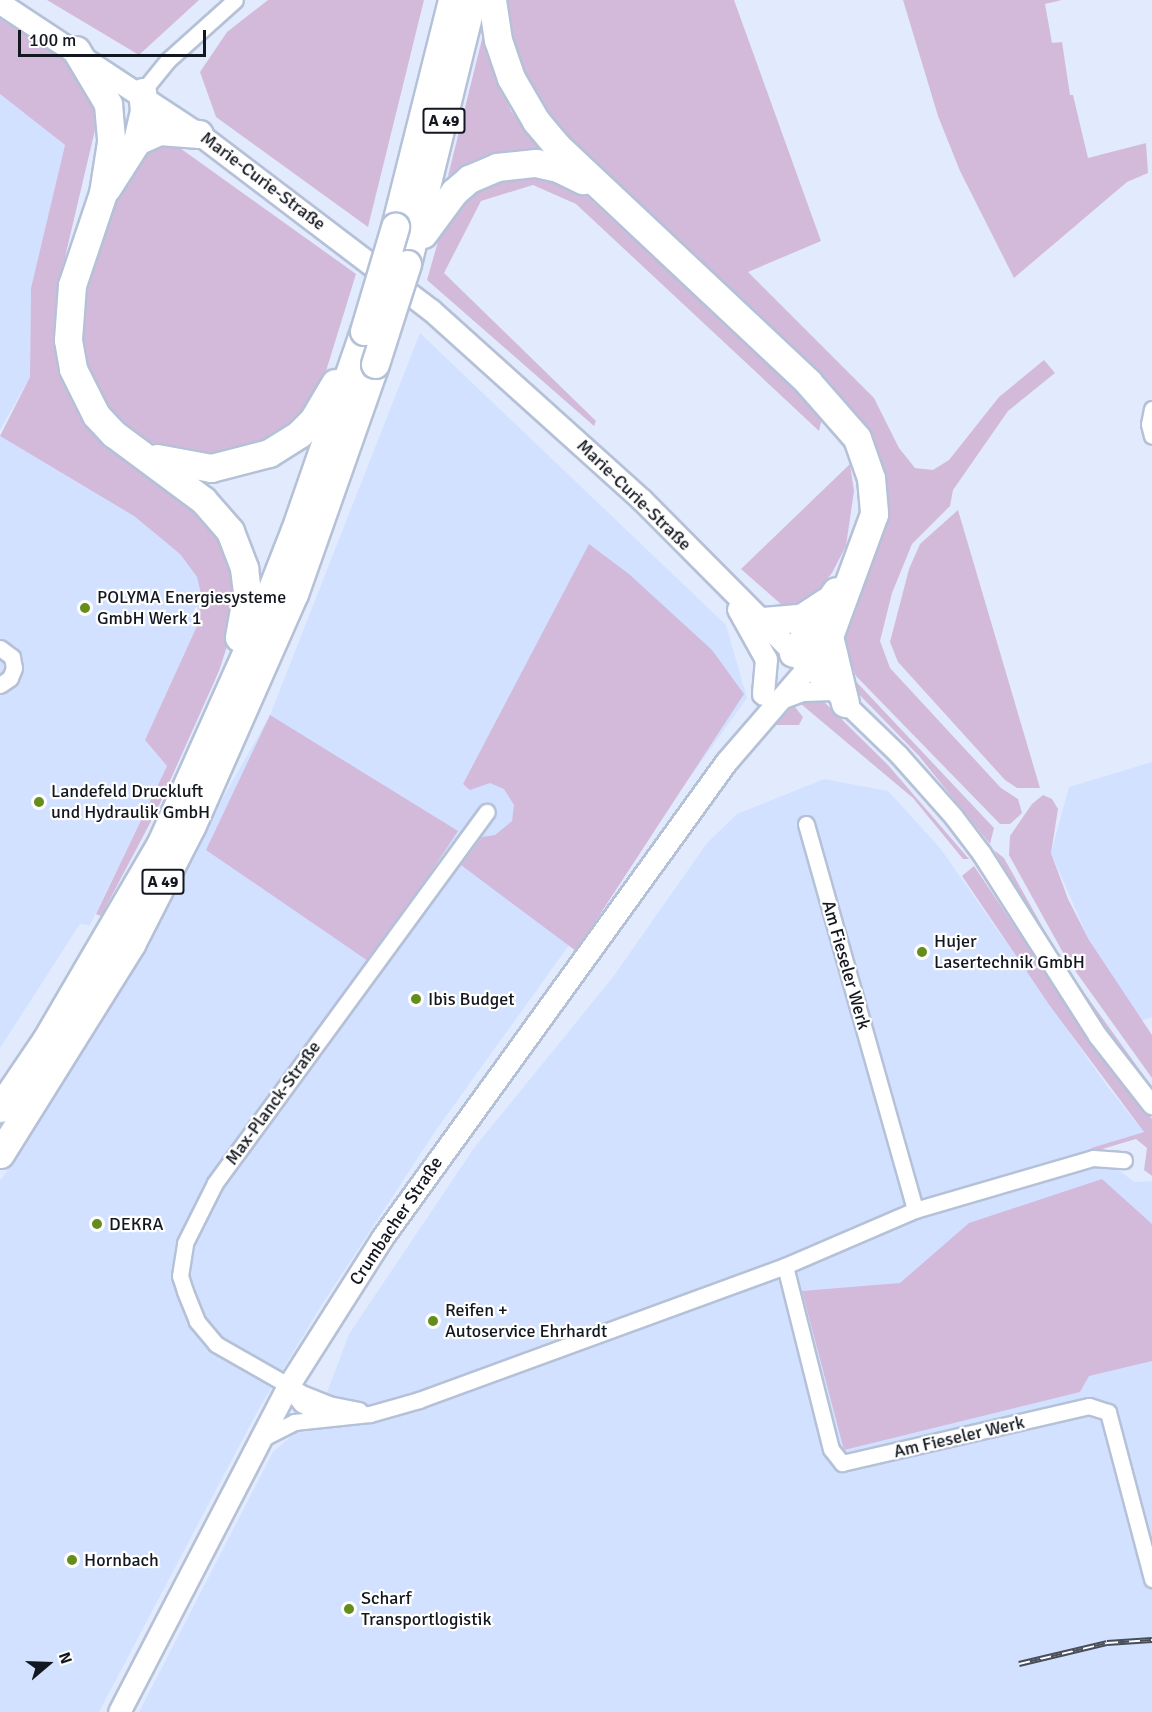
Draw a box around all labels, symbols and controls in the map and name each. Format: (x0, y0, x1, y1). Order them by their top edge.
scale bar (21, 18, 208, 56)
text: 100 m (29, 29, 76, 51)
road number: A 49 (422, 108, 466, 134)
street label: Marie-Curie-Straße (196, 127, 330, 235)
street label: Marie-Curie-Straße (572, 435, 696, 555)
place label: POLYMA Energiesysteme GmbH Werk 1 (97, 587, 286, 630)
marker: POLYMA Energiesysteme GmbH Werk 1 (78, 601, 92, 615)
place label: Landefeld Druckluft und Hydraulik GmbH (51, 781, 210, 824)
marker: Landefeld Druckluft und Hydraulik GmbH (32, 795, 46, 809)
road number: A 49 (140, 869, 186, 895)
street label: Am Fieseler Werk (817, 898, 875, 1032)
place label: Hujer Lasertechnik GmbH (934, 931, 1085, 974)
marker: Hujer Lasertechnik GmbH (915, 945, 929, 959)
place label: Ibis Budget (428, 988, 515, 1010)
marker: Ibis Budget (409, 992, 423, 1006)
street label: Max-Planck-Straße (221, 1037, 325, 1169)
street label: Crumbacher Straße (345, 1153, 447, 1289)
place label: DEKRA (109, 1213, 163, 1235)
marker: DEKRA (90, 1217, 104, 1231)
place label: Reifen + Autoservice Ehrhardt (445, 1300, 607, 1342)
marker: Reifen + Autoservice Ehrhardt (426, 1314, 440, 1328)
street label: Am Fieseler Werk (892, 1411, 1026, 1463)
place label: Hornbach (84, 1549, 159, 1571)
marker: Hornbach (65, 1553, 79, 1567)
place label: Scharf Transportlogistik (361, 1588, 491, 1630)
marker: Scharf Transportlogistik (342, 1602, 356, 1616)
north arrow (18, 1634, 78, 1694)
text: N (54, 1650, 76, 1667)

